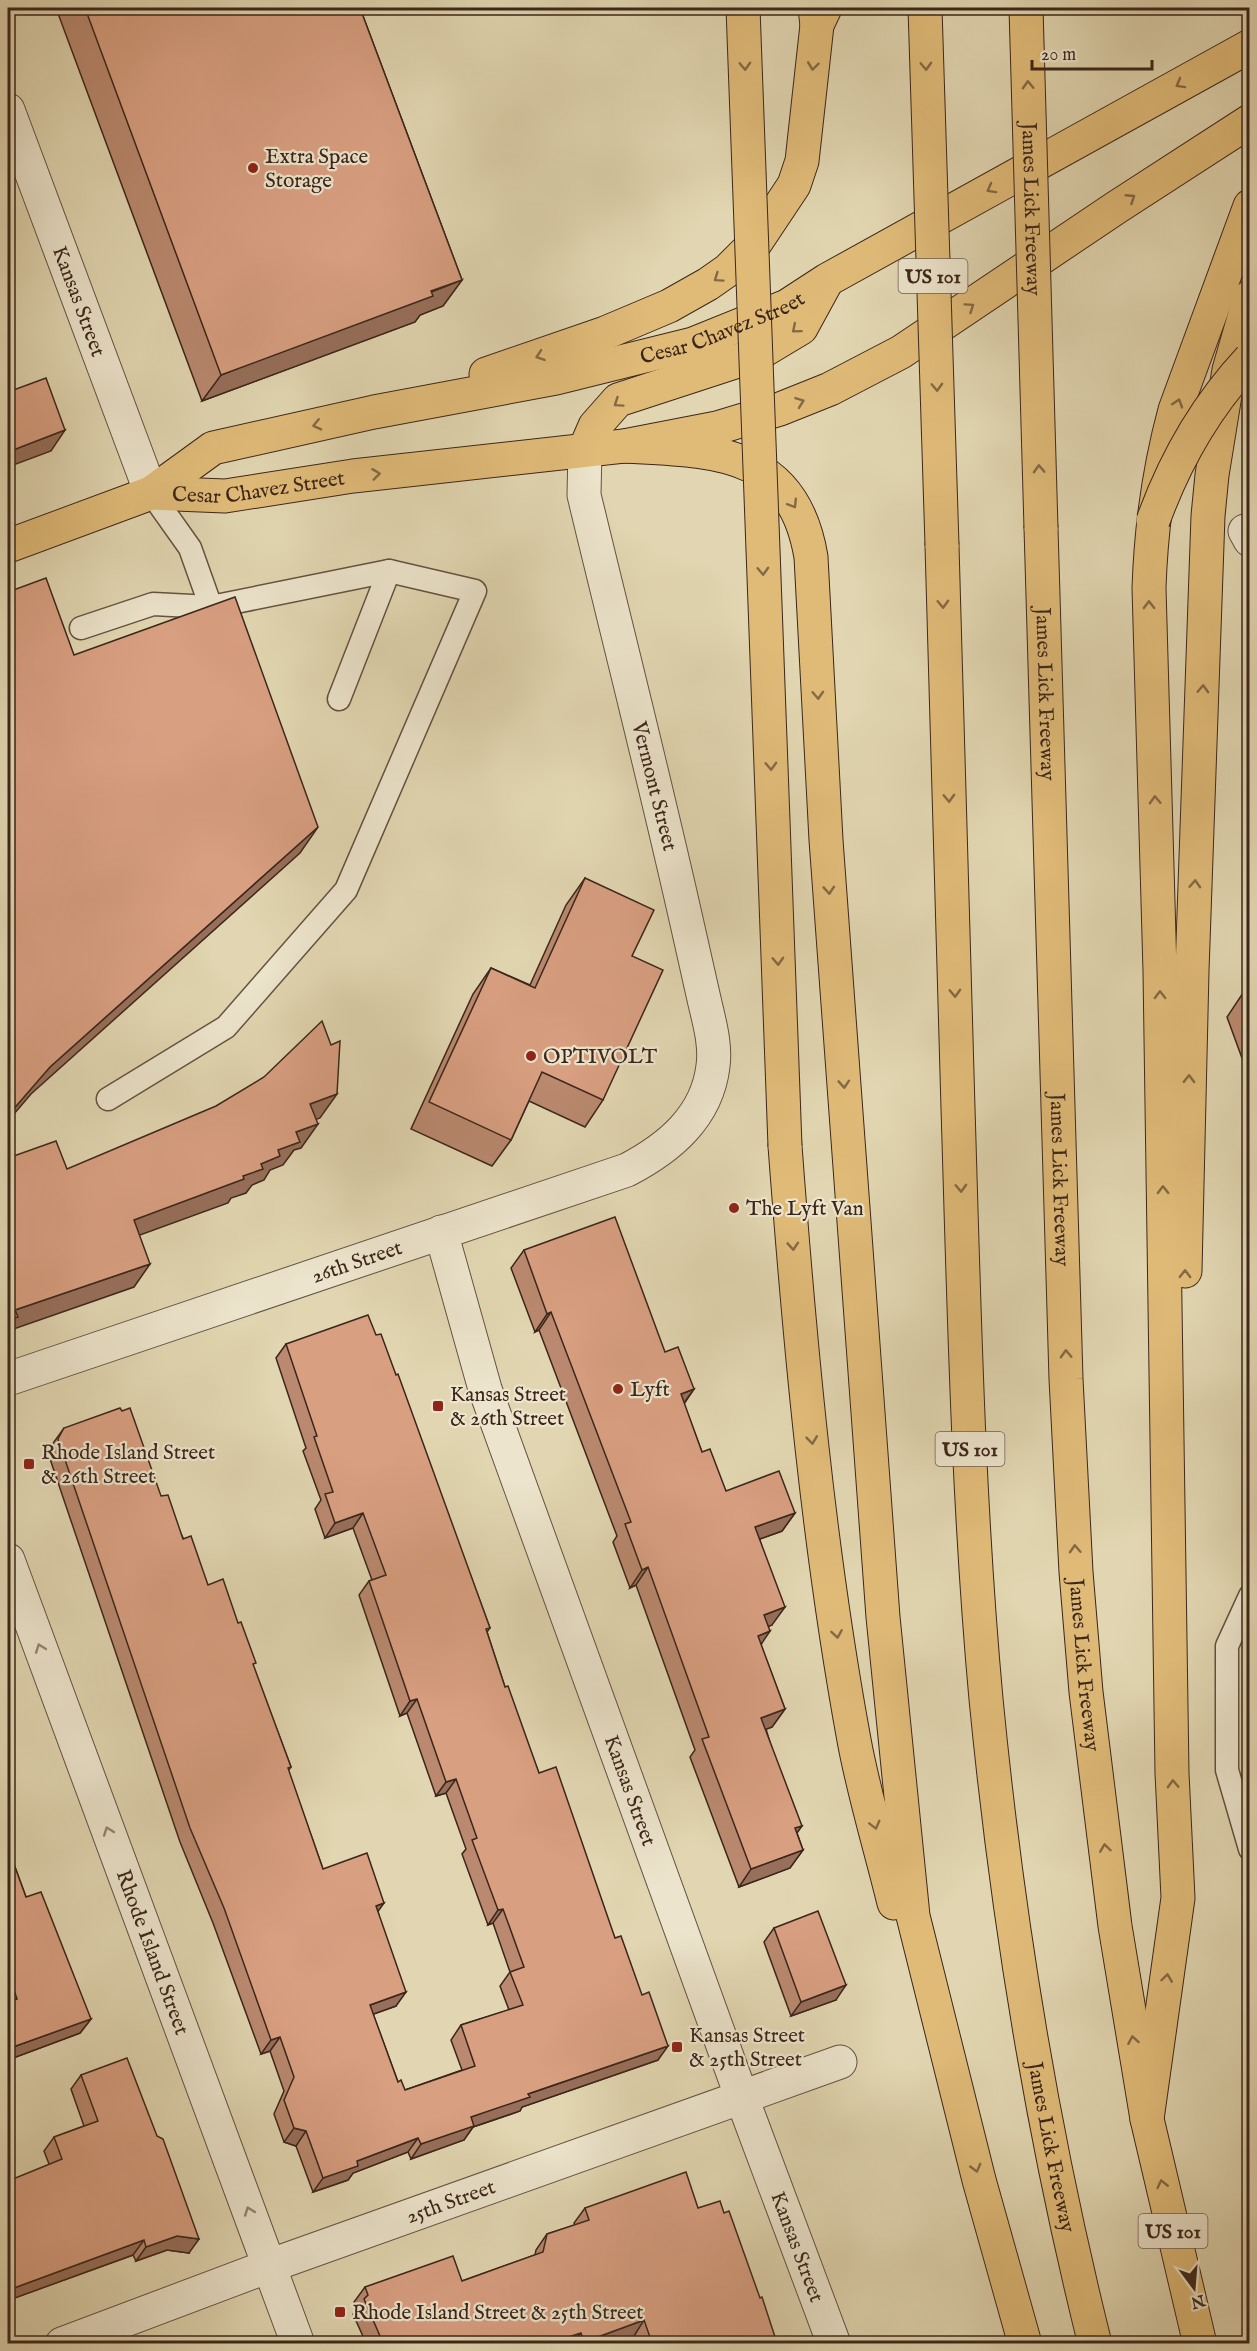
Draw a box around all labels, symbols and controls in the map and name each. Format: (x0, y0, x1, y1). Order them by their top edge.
scale bar (1032, 33, 1152, 71)
text: 20 m (1041, 44, 1076, 67)
one-way arrow (738, 61, 751, 70)
one-way arrow (807, 61, 820, 70)
one-way arrow (920, 61, 933, 70)
one-way arrow (1176, 77, 1186, 88)
one-way arrow (1022, 81, 1034, 90)
street label: James Lick Freeway (1014, 120, 1046, 297)
place label: Extra Space Storage (265, 144, 369, 195)
marker: Extra Space Storage (246, 161, 260, 175)
one-way arrow (987, 182, 997, 193)
one-way arrow (1125, 193, 1135, 205)
street label: Kansas Street (45, 243, 111, 361)
road number: US 101 (898, 259, 968, 293)
one-way arrow (713, 271, 724, 282)
street label: Cesar Chavez Street (637, 286, 810, 372)
one-way arrow (963, 303, 974, 314)
one-way arrow (792, 322, 803, 333)
one-way arrow (535, 348, 546, 361)
one-way arrow (930, 382, 943, 391)
one-way arrow (614, 396, 625, 407)
one-way arrow (794, 397, 805, 409)
one-way arrow (1171, 398, 1183, 409)
one-way arrow (312, 418, 322, 431)
street label: Cesar Chavez Street (171, 465, 347, 511)
one-way arrow (1033, 465, 1046, 474)
one-way arrow (372, 468, 381, 480)
one-way arrow (786, 497, 797, 508)
one-way arrow (757, 566, 770, 575)
one-way arrow (937, 599, 950, 608)
one-way arrow (1143, 600, 1155, 609)
street label: James Lick Freeway (1028, 605, 1060, 782)
one-way arrow (1196, 685, 1209, 694)
one-way arrow (811, 690, 824, 699)
street label: Vermont Street (624, 718, 683, 854)
one-way arrow (764, 761, 777, 770)
one-way arrow (943, 794, 956, 803)
one-way arrow (1149, 795, 1161, 804)
one-way arrow (1189, 879, 1202, 888)
one-way arrow (823, 885, 836, 894)
one-way arrow (772, 956, 784, 965)
one-way arrow (949, 989, 961, 998)
one-way arrow (1154, 990, 1167, 999)
place label: OPTIVOLT (543, 1044, 658, 1071)
marker: OPTIVOLT (524, 1049, 538, 1063)
one-way arrow (1183, 1074, 1196, 1083)
one-way arrow (838, 1080, 851, 1089)
street label: James Lick Freeway (1043, 1091, 1075, 1267)
one-way arrow (954, 1184, 967, 1193)
one-way arrow (1157, 1185, 1169, 1194)
place label: The Lyft Van (746, 1196, 864, 1223)
marker: The Lyft Van (727, 1201, 741, 1215)
street label: 26th Street (308, 1235, 406, 1291)
one-way arrow (786, 1242, 799, 1251)
one-way arrow (1179, 1269, 1192, 1278)
one-way arrow (1059, 1350, 1072, 1359)
place label: Lyft (630, 1377, 670, 1404)
place label: Kansas Street & 26th Street (450, 1382, 566, 1433)
marker: Lyft (611, 1382, 625, 1396)
marker: Kansas Street & 26th Street (431, 1399, 445, 1413)
road number: US 101 (936, 1432, 1004, 1466)
one-way arrow (805, 1436, 818, 1445)
place label: Rhode Island Street & 26th Street (41, 1440, 215, 1491)
marker: Rhode Island Street & 26th Street (22, 1457, 36, 1471)
one-way arrow (1069, 1545, 1082, 1554)
street label: James Lick Freeway (1061, 1576, 1105, 1754)
one-way arrow (831, 1629, 843, 1638)
one-way arrow (35, 1644, 47, 1655)
street label: Kansas Street (597, 1732, 662, 1850)
one-way arrow (1166, 1779, 1179, 1788)
one-way arrow (867, 1820, 880, 1830)
one-way arrow (103, 1826, 115, 1837)
one-way arrow (1099, 1843, 1111, 1852)
street label: Rhode Island Street (109, 1866, 194, 2039)
one-way arrow (1160, 1973, 1172, 1982)
place label: Kansas Street & 25th Street (689, 2023, 805, 2074)
one-way arrow (1128, 2036, 1140, 2045)
marker: Kansas Street & 25th Street (670, 2040, 684, 2054)
street label: James Lick Freeway (1020, 2058, 1081, 2236)
one-way arrow (968, 2163, 981, 2173)
street label: 25th Street (403, 2174, 499, 2231)
one-way arrow (1157, 2180, 1170, 2190)
street label: Kansas Street (763, 2188, 829, 2306)
one-way arrow (243, 2206, 256, 2217)
road number: US 101 (1138, 2214, 1208, 2248)
north arrow (1164, 2258, 1224, 2318)
text: N (1188, 2289, 1208, 2312)
place label: Rhode Island Street & 25th Street (352, 2300, 644, 2327)
marker: Rhode Island Street & 25th Street (333, 2305, 347, 2319)

